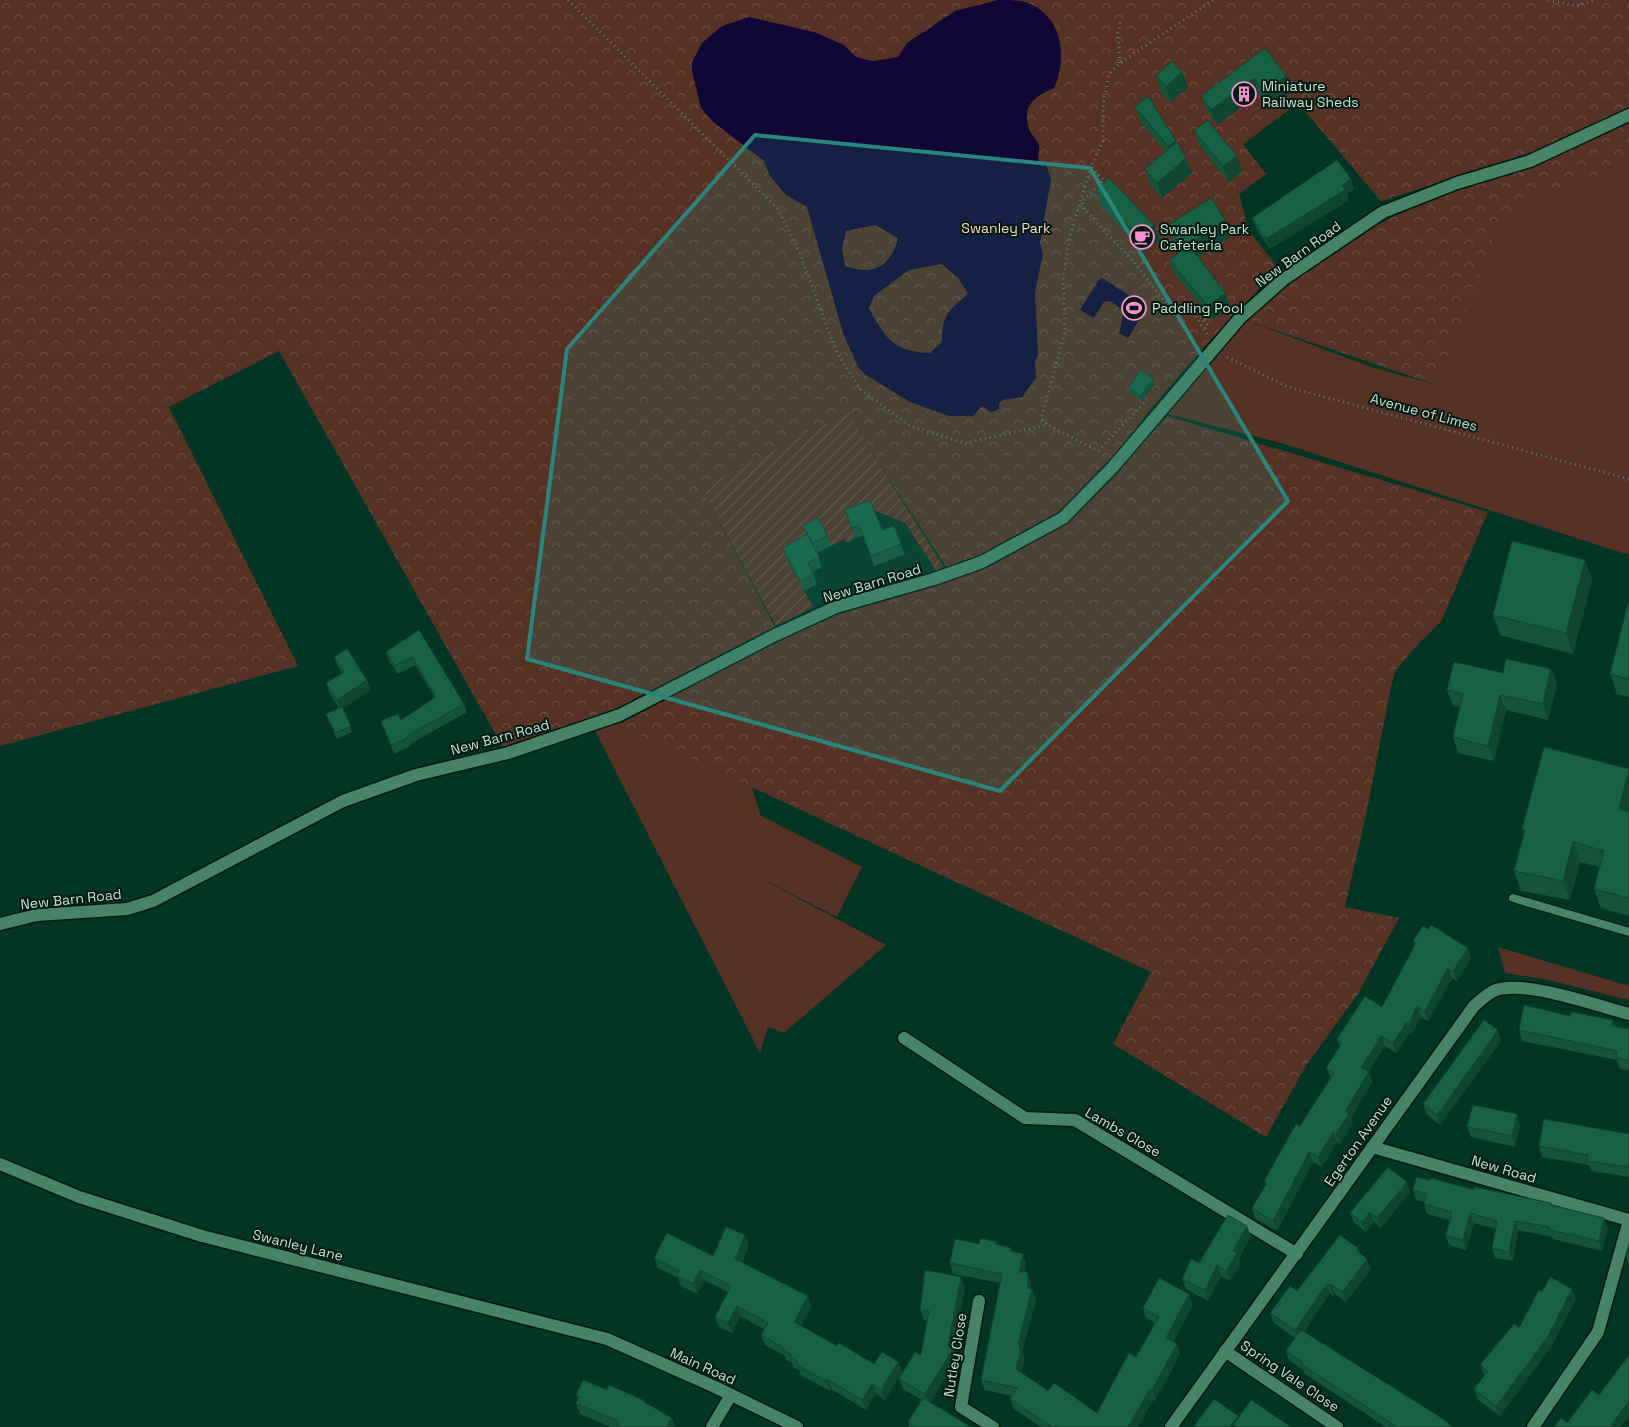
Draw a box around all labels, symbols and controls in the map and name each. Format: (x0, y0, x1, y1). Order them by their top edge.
place label: Miniature Railway Sheds (1262, 77, 1359, 111)
building icon: Miniature Railway Sheds (1231, 81, 1257, 107)
street label: New Barn Road (1252, 217, 1344, 291)
park label: Swanley Park (961, 219, 1051, 237)
place label: Swanley Park Cafeteria (1160, 220, 1250, 254)
cafe icon: Swanley Park Cafeteria (1129, 224, 1155, 250)
sports icon: Paddling Pool (1121, 295, 1147, 321)
place label: Paddling Pool (1152, 299, 1243, 317)
street label: Avenue of Limes (1369, 389, 1479, 435)
street label: New Barn Road (821, 560, 923, 606)
street label: New Barn Road (449, 715, 551, 759)
street label: New Barn Road (20, 885, 122, 913)
street label: Egerton Avenue (1320, 1092, 1396, 1190)
street label: Lambs Close (1082, 1103, 1164, 1161)
street label: New Road (1469, 1151, 1539, 1187)
street label: Swanley Lane (251, 1225, 345, 1265)
street label: Nutley Close (939, 1312, 971, 1398)
street label: Spring Vale Close (1237, 1336, 1343, 1416)
street label: Main Road (667, 1344, 739, 1388)

